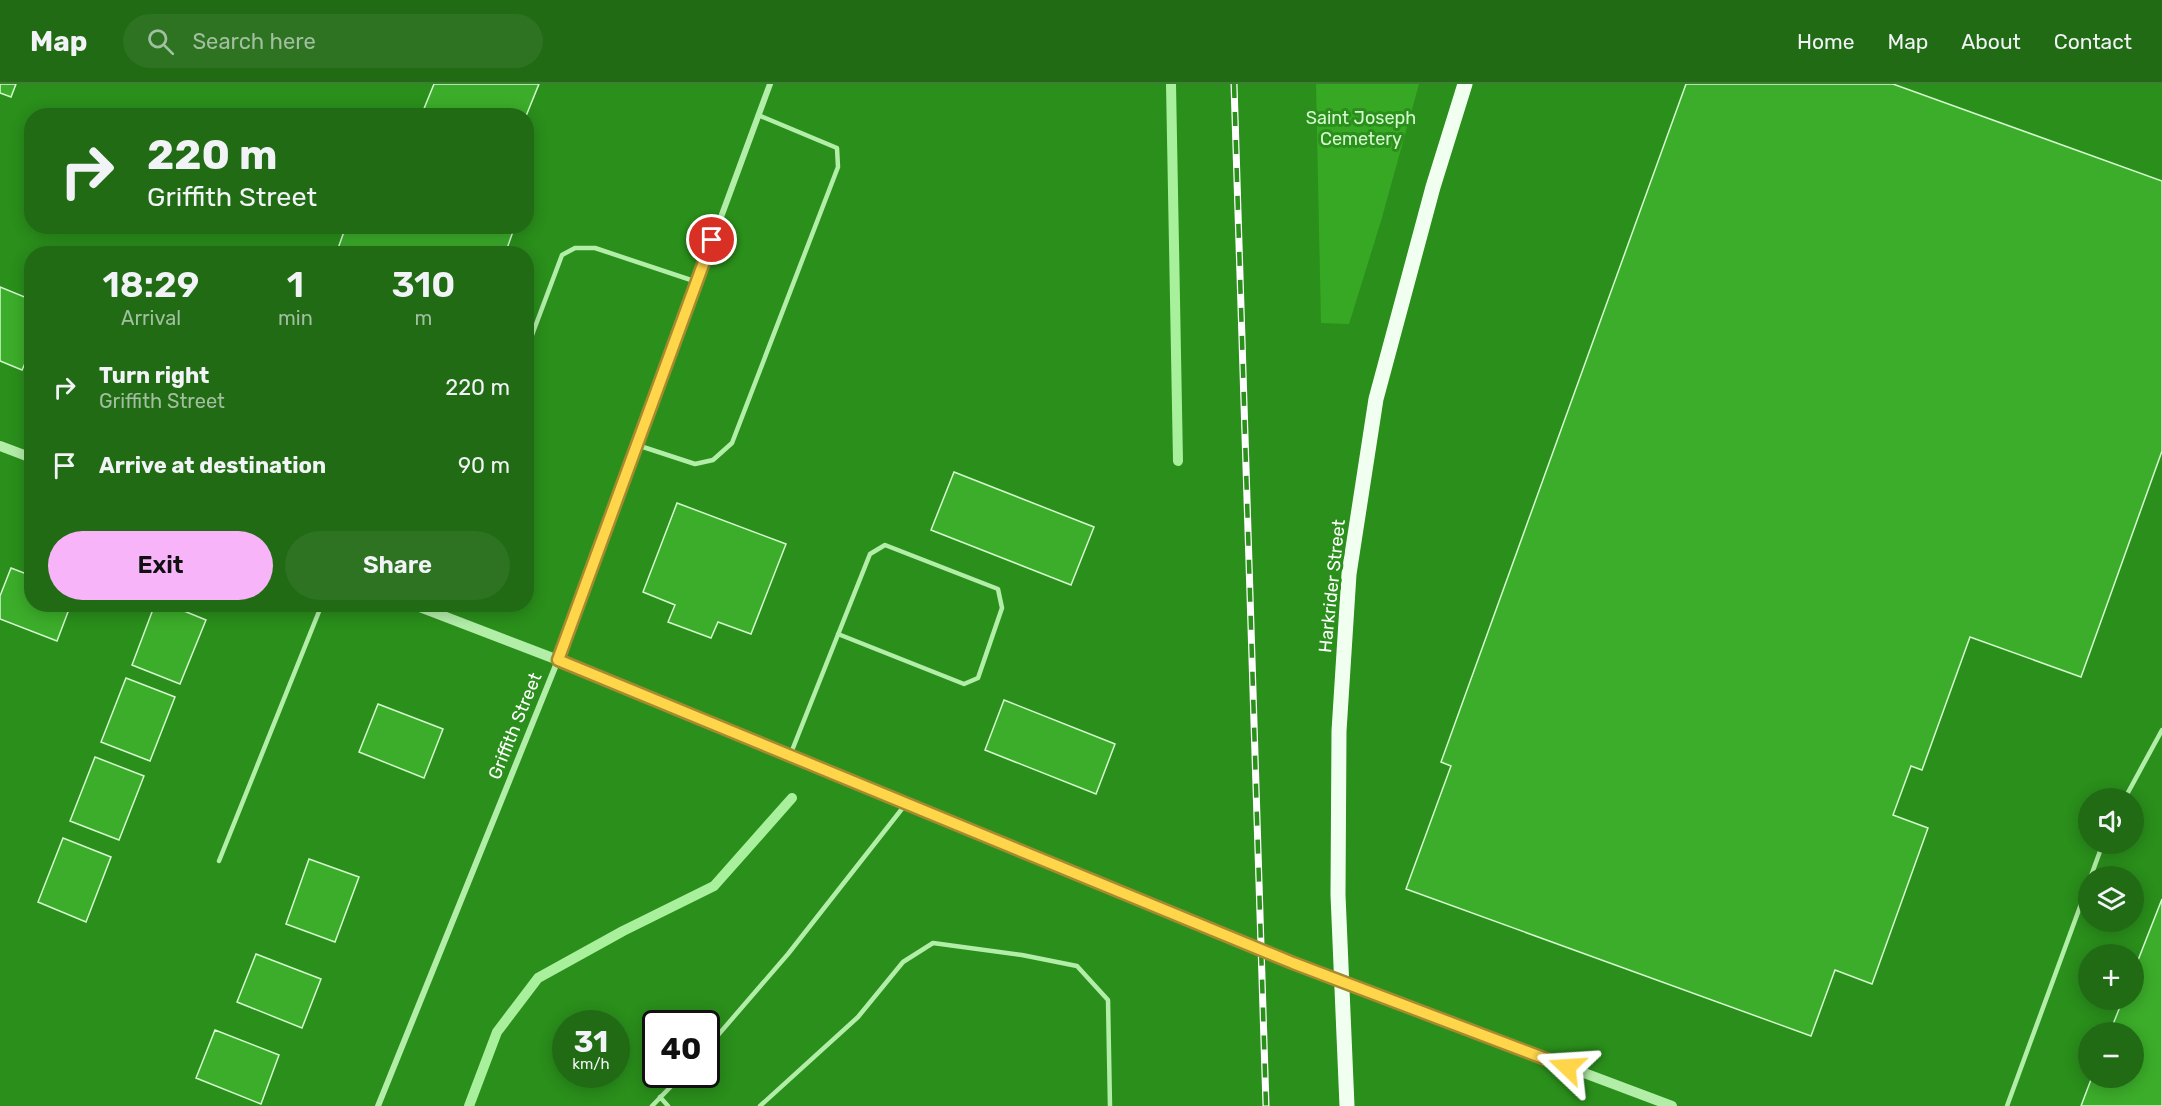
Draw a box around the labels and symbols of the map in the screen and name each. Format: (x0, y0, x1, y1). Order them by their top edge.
park label: Saint Joseph Cemetery (1306, 107, 1416, 150)
pin (686, 214, 737, 265)
street label: Harkrider Street (1314, 518, 1350, 654)
street label: Griffith Street (484, 669, 546, 783)
speed limit sign: 40 (642, 1010, 720, 1088)
position arrow (1535, 1035, 1599, 1099)

